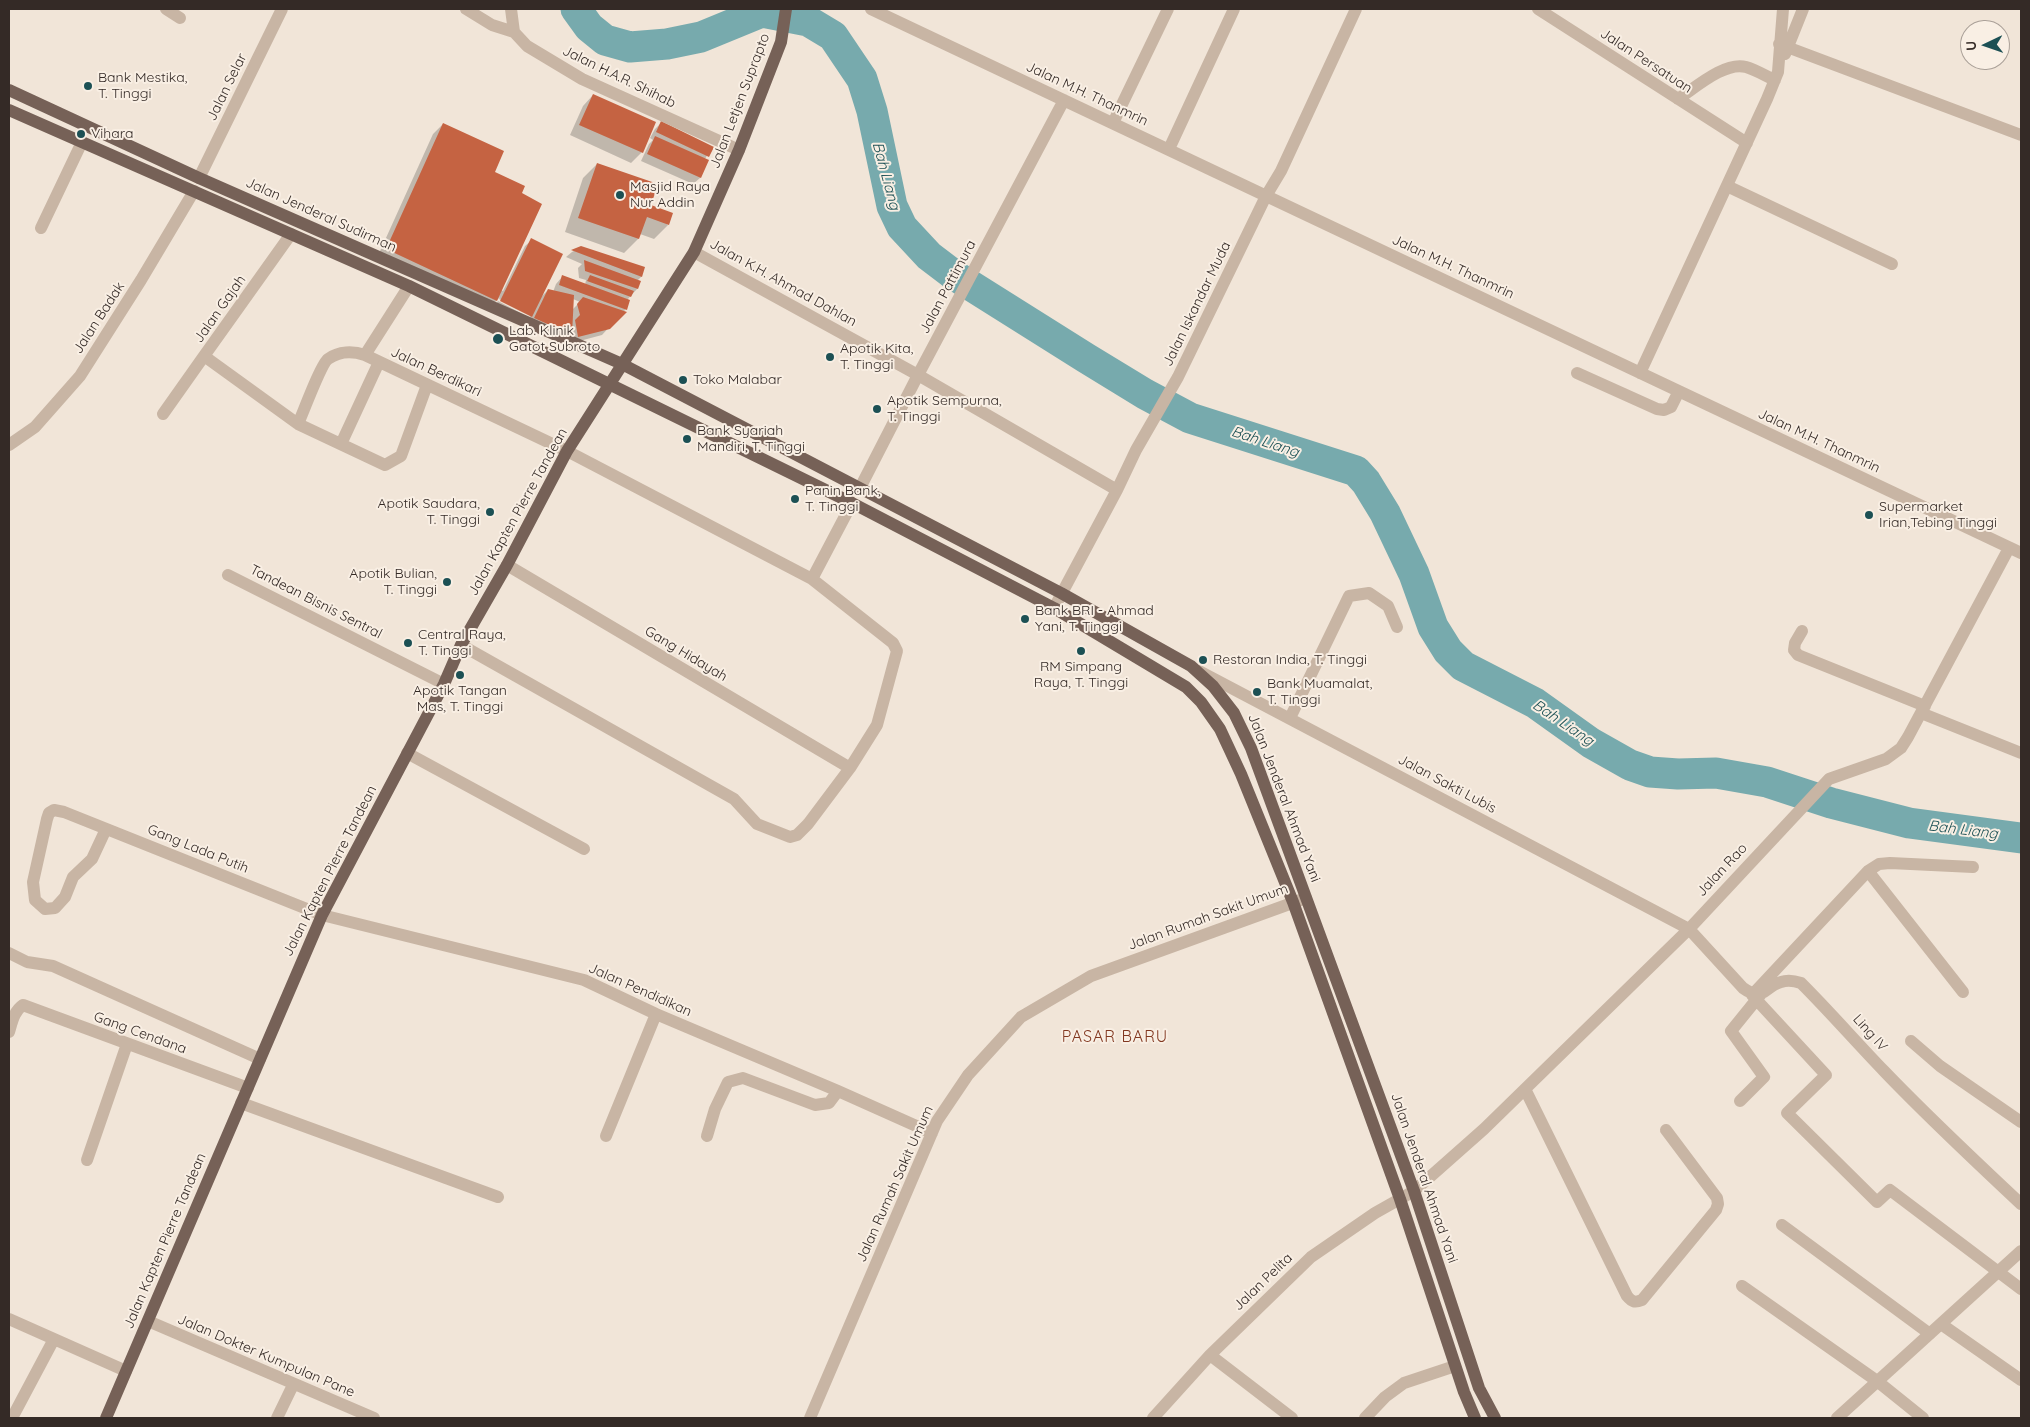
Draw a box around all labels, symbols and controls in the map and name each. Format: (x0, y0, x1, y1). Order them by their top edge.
north arrow (1960, 20, 2010, 70)
street label: Jalan Persatuan (1597, 25, 1695, 97)
street label: Jalan Letjen Suprapto (706, 31, 774, 171)
text: U (1962, 40, 1980, 51)
street label: Jalan H.A.R. Shihab (560, 42, 678, 112)
street label: Jalan Selar (203, 51, 251, 123)
street label: Jalan M.H. Thanmrin (1023, 58, 1151, 130)
place label: Bank Mestika, T. Tinggi (98, 70, 187, 102)
marker: Bank Mestika, T. Tinggi (82, 80, 94, 92)
place label: Vihara (91, 126, 133, 142)
marker: Vihara (75, 128, 87, 140)
water label: Bah Liang (868, 140, 904, 212)
street label: Jalan Jenderal Sudirman (243, 174, 399, 256)
place label: Masjid Raya Nur Addin (630, 179, 710, 212)
marker: Masjid Raya Nur Addin (614, 189, 626, 201)
street label: Jalan M.H. Thanmrin (1389, 231, 1517, 303)
street label: Jalan K.H. Ahmad Dahlan (707, 236, 859, 330)
street label: Jalan Pattimura (916, 237, 980, 337)
street label: Jalan Iskandar Muda (1159, 239, 1235, 369)
street label: Jalan Gajah (191, 272, 249, 346)
street label: Jalan Badak (70, 279, 128, 357)
place label: Lab. Klinik Gatot Subroto (509, 323, 600, 356)
marker: Lab. Klinik Gatot Subroto (491, 332, 505, 346)
place label: Apotik Kita, T. Tinggi (840, 341, 913, 374)
street label: Jalan Berdikari (388, 344, 484, 400)
marker: Apotik Kita, T. Tinggi (824, 351, 836, 363)
place label: Toko Malabar (693, 372, 782, 388)
marker: Toko Malabar (677, 374, 689, 386)
place label: Apotik Sempurna, T. Tinggi (887, 393, 1002, 426)
marker: Apotik Sempurna, T. Tinggi (871, 403, 883, 415)
street label: Jalan M.H. Thanmrin (1755, 405, 1883, 477)
place label: Bank Syariah Mandiri, T. Tinggi (697, 423, 805, 456)
water label: Bah Liang (1229, 423, 1301, 461)
street label: Jalan Kapten Pierre Tandean (465, 425, 571, 599)
marker: Bank Syariah Mandiri, T. Tinggi (681, 433, 693, 445)
place label: Panin Bank, T. Tinggi (805, 483, 881, 516)
marker: Panin Bank, T. Tinggi (789, 493, 801, 505)
place label: Apotik Saudara, T. Tinggi (377, 496, 480, 528)
place label: Supermarket Irian,Tebing Tinggi (1879, 499, 1997, 532)
marker: Apotik Saudara, T. Tinggi (484, 506, 496, 518)
marker: Supermarket Irian,Tebing Tinggi (1863, 509, 1875, 521)
street label: Tandean Bisnis Sentral (247, 561, 385, 643)
place label: Apotik Bulian, T. Tinggi (349, 566, 437, 598)
marker: Apotik Bulian, T. Tinggi (441, 576, 453, 588)
place label: Bank BRI - Ahmad Yani, T. Tinggi (1035, 603, 1154, 636)
marker: Bank BRI - Ahmad Yani, T. Tinggi (1019, 613, 1031, 625)
street label: Gang Hidayah (642, 623, 730, 685)
place label: Central Raya, T. Tinggi (418, 627, 506, 660)
marker: Central Raya, T. Tinggi (402, 637, 414, 649)
marker: RM Simpang Raya, T. Tinggi (1075, 645, 1087, 657)
place label: Restoran India, T. Tinggi (1213, 652, 1367, 668)
marker: Restoran India, T. Tinggi (1197, 654, 1209, 666)
place label: RM Simpang Raya, T. Tinggi (1034, 659, 1128, 692)
marker: Apotik Tangan Mas, T. Tinggi (454, 669, 466, 681)
place label: Bank Muamalat, T. Tinggi (1267, 676, 1372, 709)
place label: Apotik Tangan Mas, T. Tinggi (413, 683, 507, 716)
marker: Bank Muamalat, T. Tinggi (1251, 686, 1263, 698)
water label: Bah Liang (1529, 696, 1597, 750)
street label: Jalan Jenderal Ahmad Yani (1244, 712, 1324, 884)
street label: Jalan Sakti Lubis (1395, 751, 1499, 817)
street label: Jalan Kapten Pierre Tandean (280, 783, 380, 959)
water label: Bah Liang (1927, 817, 1999, 843)
street label: Gang Lada Putih (145, 821, 251, 877)
street label: Jalan Rao (1693, 840, 1751, 900)
street label: Jalan Rumah Sakit Umum (1126, 880, 1290, 954)
street label: Jalan Pendidikan (586, 960, 694, 1020)
street label: Gang Cendana (91, 1008, 189, 1058)
street label: Ling IV (1849, 1011, 1891, 1055)
district label: PASAR BARU (1061, 1027, 1169, 1047)
street label: Jalan Jenderal Ahmad Yani (1387, 1091, 1461, 1265)
street label: Jalan Rumah Sakit Umum (853, 1103, 937, 1265)
street label: Jalan Kapten Pierre Tandean (120, 1151, 210, 1331)
street label: Jalan Pelita (1230, 1250, 1296, 1314)
street label: Jalan Dokter Kumpulan Pane (175, 1311, 357, 1401)

